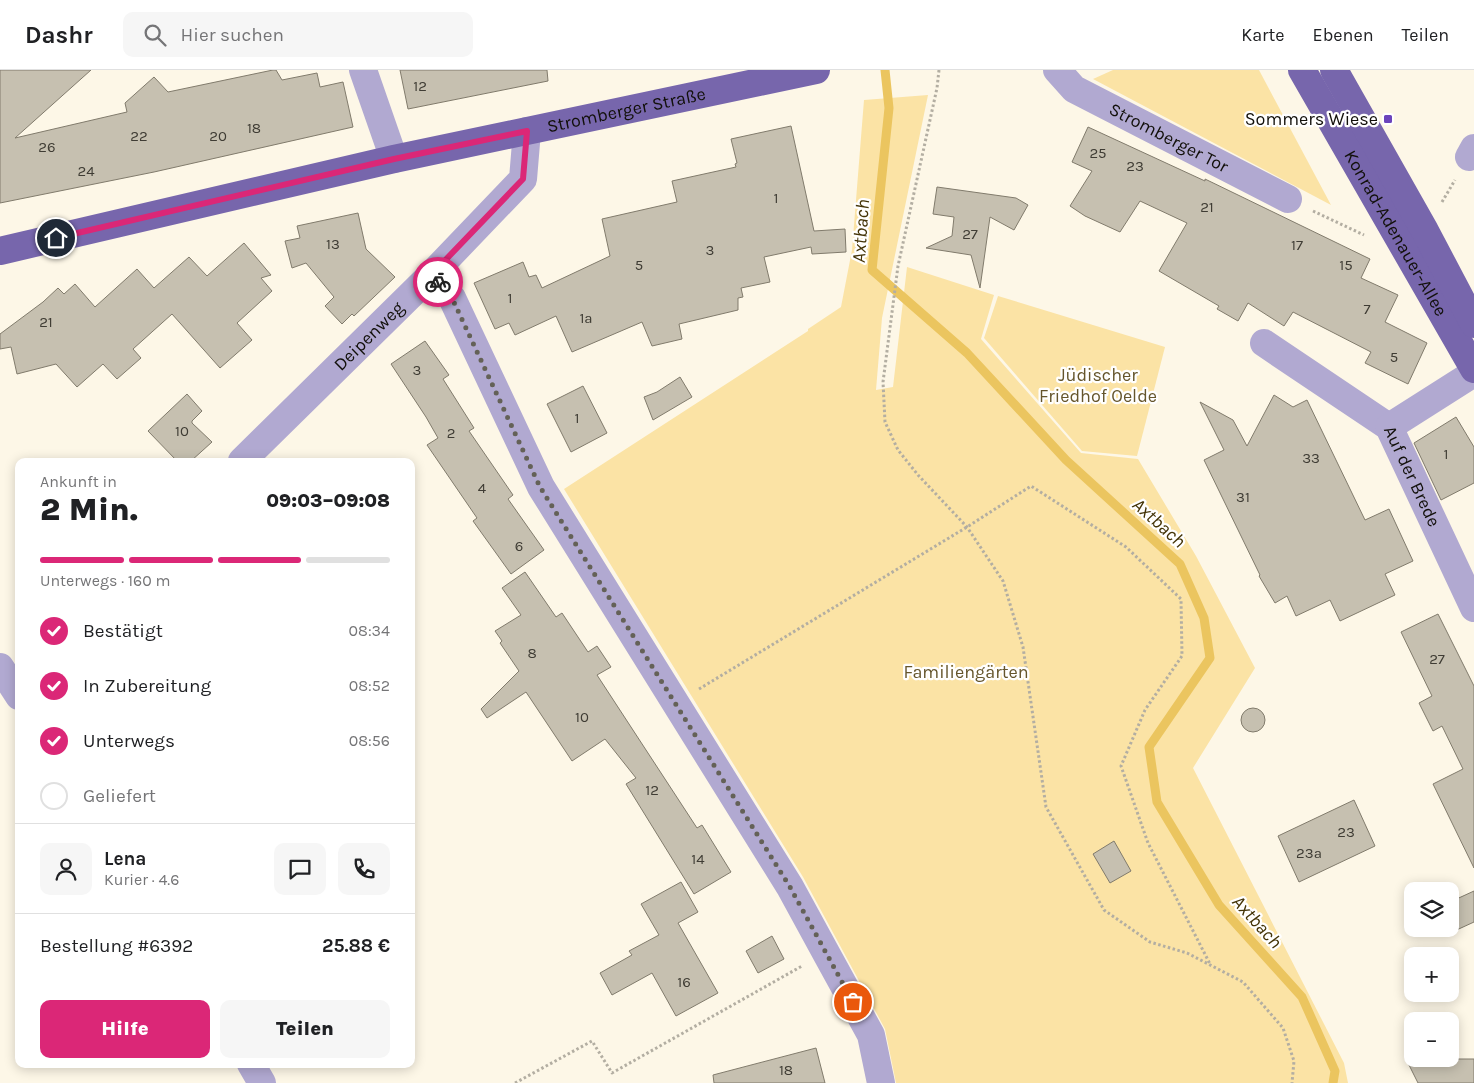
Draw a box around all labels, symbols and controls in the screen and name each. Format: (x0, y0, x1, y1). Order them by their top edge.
search box (123, 12, 473, 57)
text: Dashr (25, 21, 93, 49)
icon: search (141, 21, 169, 49)
text: Hier suchen (181, 24, 284, 46)
text: Karte (1241, 24, 1285, 46)
text: Ebenen (1313, 24, 1374, 46)
text: Teilen (1402, 24, 1449, 46)
house number: 12 (413, 77, 427, 95)
street label: Stromberger Straße (545, 83, 708, 137)
street label: Stromberger Tor (1105, 98, 1233, 178)
place label: Sommers Wiese (1245, 108, 1378, 130)
marker: Sommers Wiese (1382, 113, 1394, 125)
house number: 18 (247, 119, 261, 137)
house number: 22 (130, 127, 148, 145)
house number: 20 (209, 127, 227, 145)
house number: 26 (38, 138, 56, 156)
house number: 25 (1089, 144, 1107, 162)
street label: Konrad-Adenauer-Allee (1339, 146, 1452, 320)
house number: 23 (1126, 157, 1144, 175)
house number: 24 (77, 162, 95, 180)
house number: 1 (774, 189, 778, 207)
water label: Axtbach (848, 198, 874, 264)
house number: 21 (1200, 198, 1214, 216)
pin (35, 217, 77, 259)
icon: home (42, 224, 70, 252)
house number: 27 (962, 225, 978, 243)
house number: 13 (326, 235, 340, 253)
house number: 17 (1291, 236, 1303, 254)
house number: 3 (706, 241, 714, 259)
house number: 5 (635, 256, 643, 274)
house number: 15 (1339, 256, 1353, 274)
courier (413, 257, 463, 307)
icon: bike (424, 268, 452, 296)
house number: 1 (508, 289, 512, 307)
street label: Deipenweg (329, 297, 409, 375)
house number: 7 (1363, 300, 1371, 318)
house number: 1a (579, 309, 593, 327)
house number: 21 (39, 313, 53, 331)
house number: 5 (1390, 348, 1398, 366)
house number: 3 (413, 361, 421, 379)
park label: Jüdischer Friedhof Oelde (1039, 364, 1157, 407)
house number: 1 (575, 409, 579, 427)
house number: 10 (175, 422, 189, 440)
street label: Auf der Brede (1379, 422, 1445, 530)
house number: 2 (447, 424, 455, 442)
house number: 1 (1444, 445, 1448, 463)
house number: 33 (1302, 449, 1320, 467)
text: Ankunft in (40, 472, 117, 491)
house number: 4 (478, 479, 487, 497)
house number: 31 (1236, 488, 1250, 506)
text: 09:03–09:08 (266, 490, 390, 512)
text: 2 Min. (40, 491, 138, 528)
water label: Axtbach (1128, 494, 1190, 552)
house number: 6 (515, 537, 523, 555)
text: Unterwegs · 160 m (40, 571, 171, 590)
icon: check (40, 617, 68, 645)
text: Bestätigt (83, 620, 163, 642)
text: 08:34 (349, 621, 390, 640)
house number: 8 (527, 644, 537, 662)
house number: 27 (1429, 650, 1445, 668)
park label: Familiengärten (903, 661, 1029, 683)
icon: check (40, 672, 68, 700)
text: In Zubereitung (83, 675, 211, 697)
text: 08:52 (349, 676, 390, 695)
house number: 10 (575, 708, 589, 726)
icon: check (40, 727, 68, 755)
text: Unterwegs (83, 730, 175, 752)
text: 08:56 (349, 731, 390, 750)
house number: 12 (645, 781, 659, 799)
text: Geliefert (83, 785, 156, 807)
house number: 23 (1337, 823, 1355, 841)
button: person (40, 843, 92, 895)
button: chat (274, 843, 326, 895)
button: phone (338, 843, 390, 895)
house number: 23a (1296, 844, 1322, 862)
text: Lena (104, 848, 146, 870)
house number: 14 (691, 850, 705, 868)
text: Kurier · 4.6 (104, 870, 179, 889)
map controls (1404, 882, 1459, 1067)
button: layers (1404, 882, 1459, 937)
water label: Axtbach (1228, 891, 1286, 953)
text: Bestellung #6392 (40, 935, 193, 957)
text: 25.88 € (322, 935, 390, 957)
button: + (1404, 947, 1459, 1002)
house number: 16 (677, 973, 691, 991)
pin (832, 981, 874, 1023)
icon: bag (839, 988, 867, 1016)
button: Hilfe (40, 1000, 210, 1058)
button: Teilen (220, 1000, 390, 1058)
button: − (1404, 1012, 1459, 1067)
house number: 18 (779, 1061, 793, 1079)

